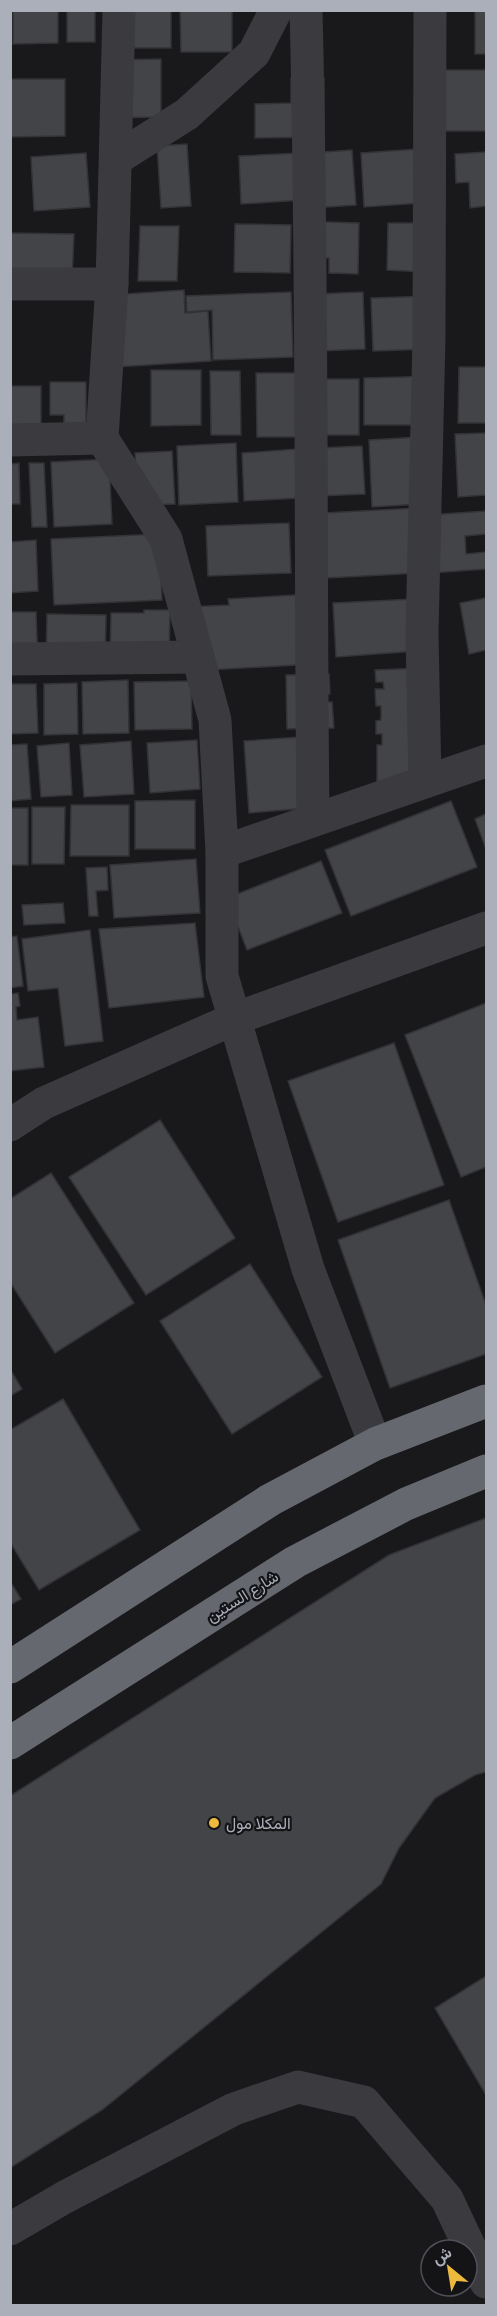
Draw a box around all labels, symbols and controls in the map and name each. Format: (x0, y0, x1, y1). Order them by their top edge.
street label: شارع الستين (201, 1564, 283, 1628)
place label: المكلا مول (226, 1811, 291, 1835)
marker: المكلا مول (207, 1816, 221, 1830)
north arrow (419, 2238, 479, 2298)
text: ش (427, 2240, 456, 2270)

